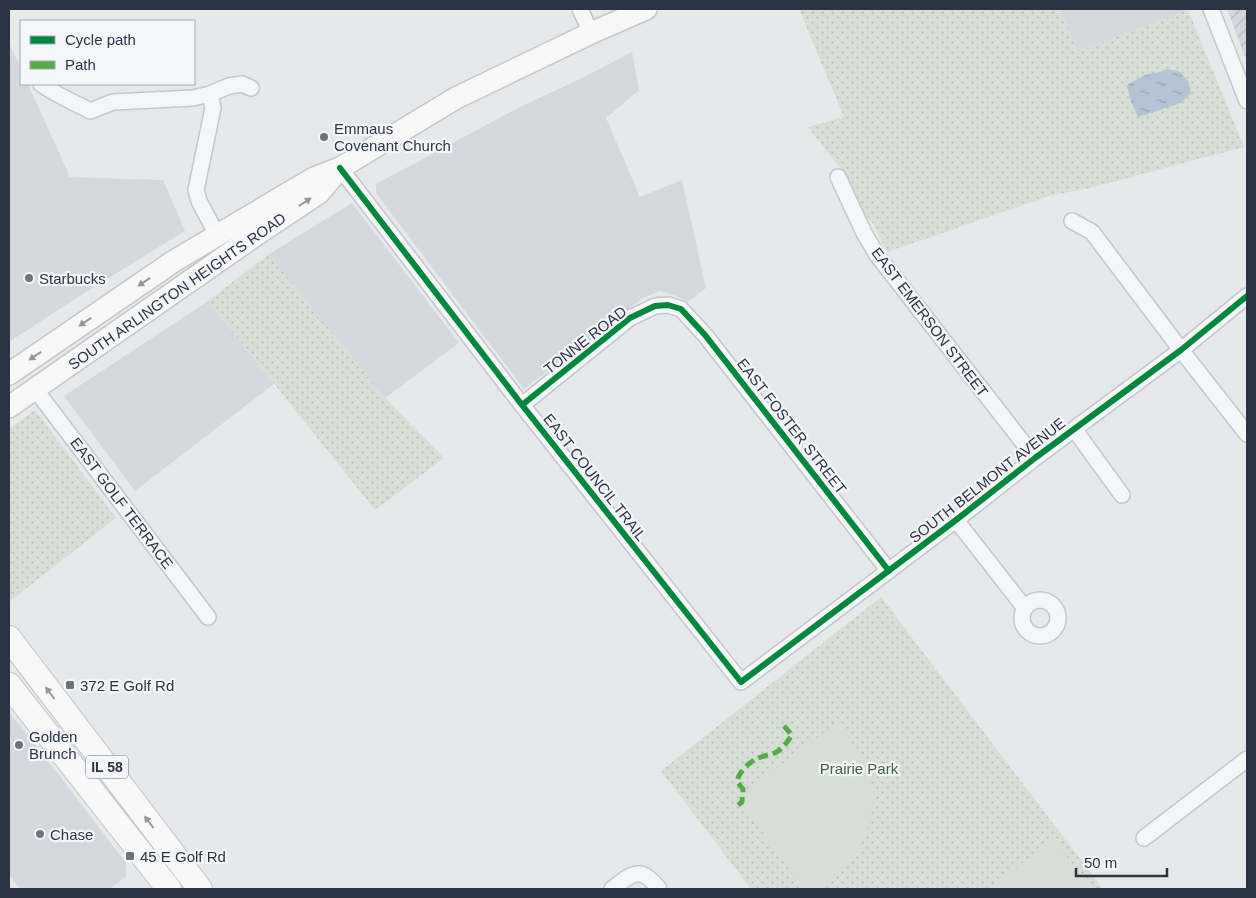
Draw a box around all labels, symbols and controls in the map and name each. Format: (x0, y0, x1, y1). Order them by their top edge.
legend (20, 20, 195, 85)
text: Cycle path (65, 31, 136, 48)
text: Path (65, 56, 96, 73)
place label: Emmaus Covenant Church (334, 120, 451, 154)
marker: Emmaus Covenant Church (318, 131, 330, 143)
one-way arrow (299, 197, 312, 207)
street label: SOUTH ARLINGTON HEIGHTS ROAD (65, 209, 289, 373)
street label: EAST EMERSON STREET (868, 244, 992, 400)
place label: Starbucks (39, 270, 106, 287)
marker: Starbucks (23, 272, 35, 284)
one-way arrow (137, 277, 150, 287)
street label: TONNE ROAD (540, 302, 630, 377)
one-way arrow (78, 317, 91, 327)
one-way arrow (28, 351, 41, 361)
street label: EAST FOSTER STREET (734, 355, 850, 497)
street label: EAST COUNCIL TRAIL (540, 410, 650, 544)
street label: SOUTH BELMONT AVENUE (906, 414, 1068, 546)
street label: EAST GOLF TERRACE (67, 434, 177, 572)
place label: 372 E Golf Rd (80, 677, 174, 694)
marker: 372 E Golf Rd (64, 679, 76, 691)
one-way arrow (45, 687, 56, 700)
place label: Golden Brunch (29, 728, 77, 762)
marker: Golden Brunch (13, 739, 25, 751)
road number: IL 58 (86, 756, 128, 779)
park label: Prairie Park (820, 760, 899, 777)
one-way arrow (144, 815, 154, 829)
place label: Chase (50, 826, 93, 843)
marker: Chase (34, 828, 46, 840)
scale bar (1076, 846, 1167, 878)
place label: 45 E Golf Rd (140, 848, 226, 865)
marker: 45 E Golf Rd (124, 850, 136, 862)
text: 50 m (1084, 854, 1117, 871)

